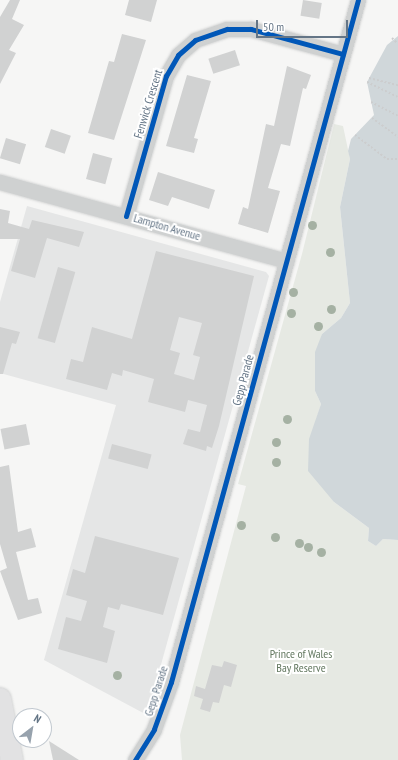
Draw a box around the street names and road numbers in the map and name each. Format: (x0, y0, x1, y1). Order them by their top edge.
street label: Fenwick Crescent (131, 68, 165, 140)
street label: Lampton Avenue (132, 211, 202, 243)
street label: Gepp Parade (229, 353, 257, 407)
street label: Gepp Parade (141, 664, 171, 718)

